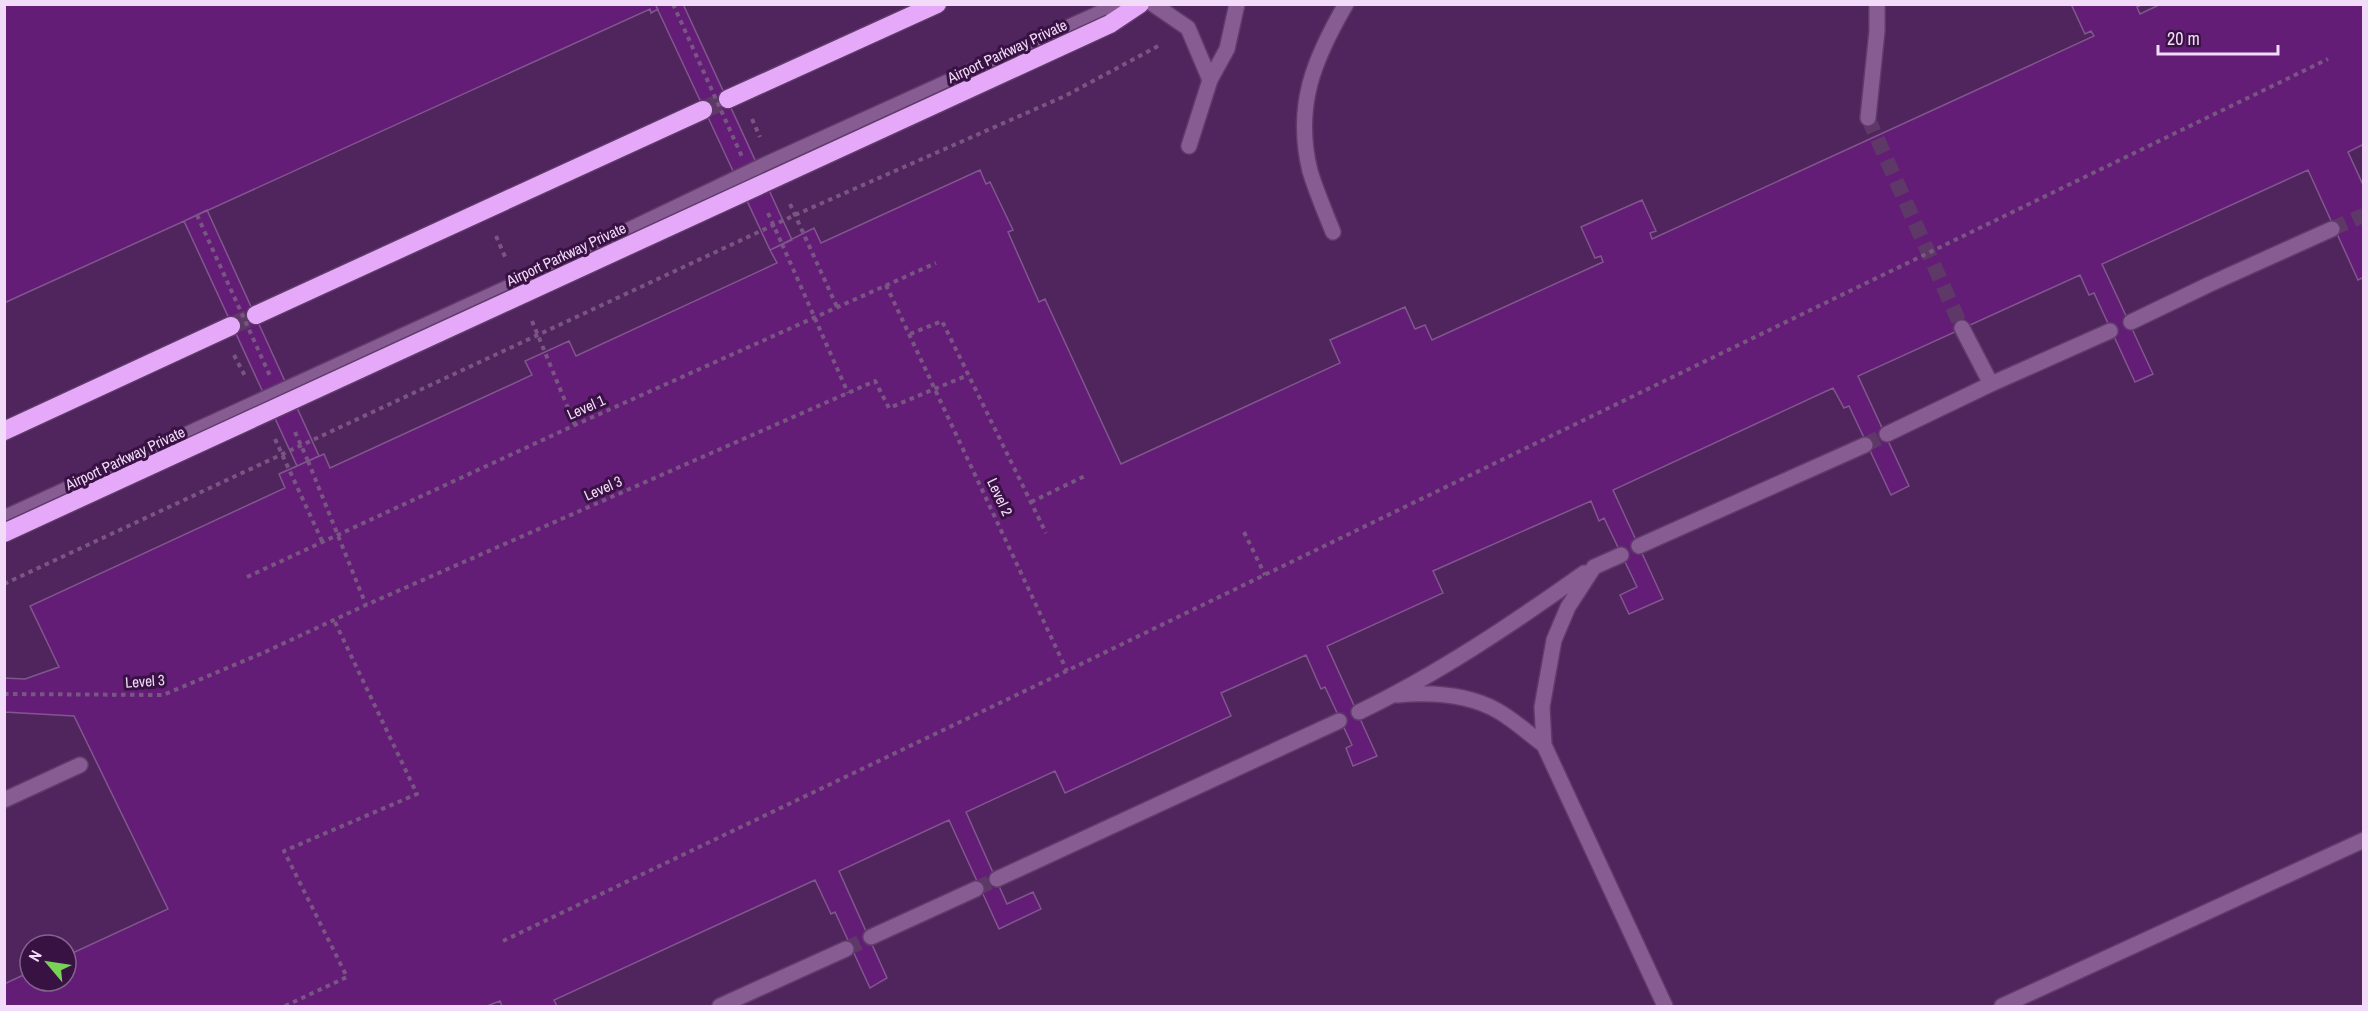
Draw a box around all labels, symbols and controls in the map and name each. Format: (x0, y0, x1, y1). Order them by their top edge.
street label: Airport Parkway Private (943, 14, 1070, 88)
scale bar (2158, 18, 2278, 56)
text: 20 m (2167, 26, 2200, 51)
street label: Airport Parkway Private (502, 217, 629, 291)
street label: Level 1 (564, 389, 609, 425)
street label: Airport Parkway Private (61, 421, 188, 495)
street label: Level 3 (581, 470, 626, 506)
street label: Level 2 (982, 475, 1018, 520)
street label: Level 3 (124, 669, 166, 693)
north arrow (18, 933, 78, 993)
text: N (23, 946, 47, 965)

